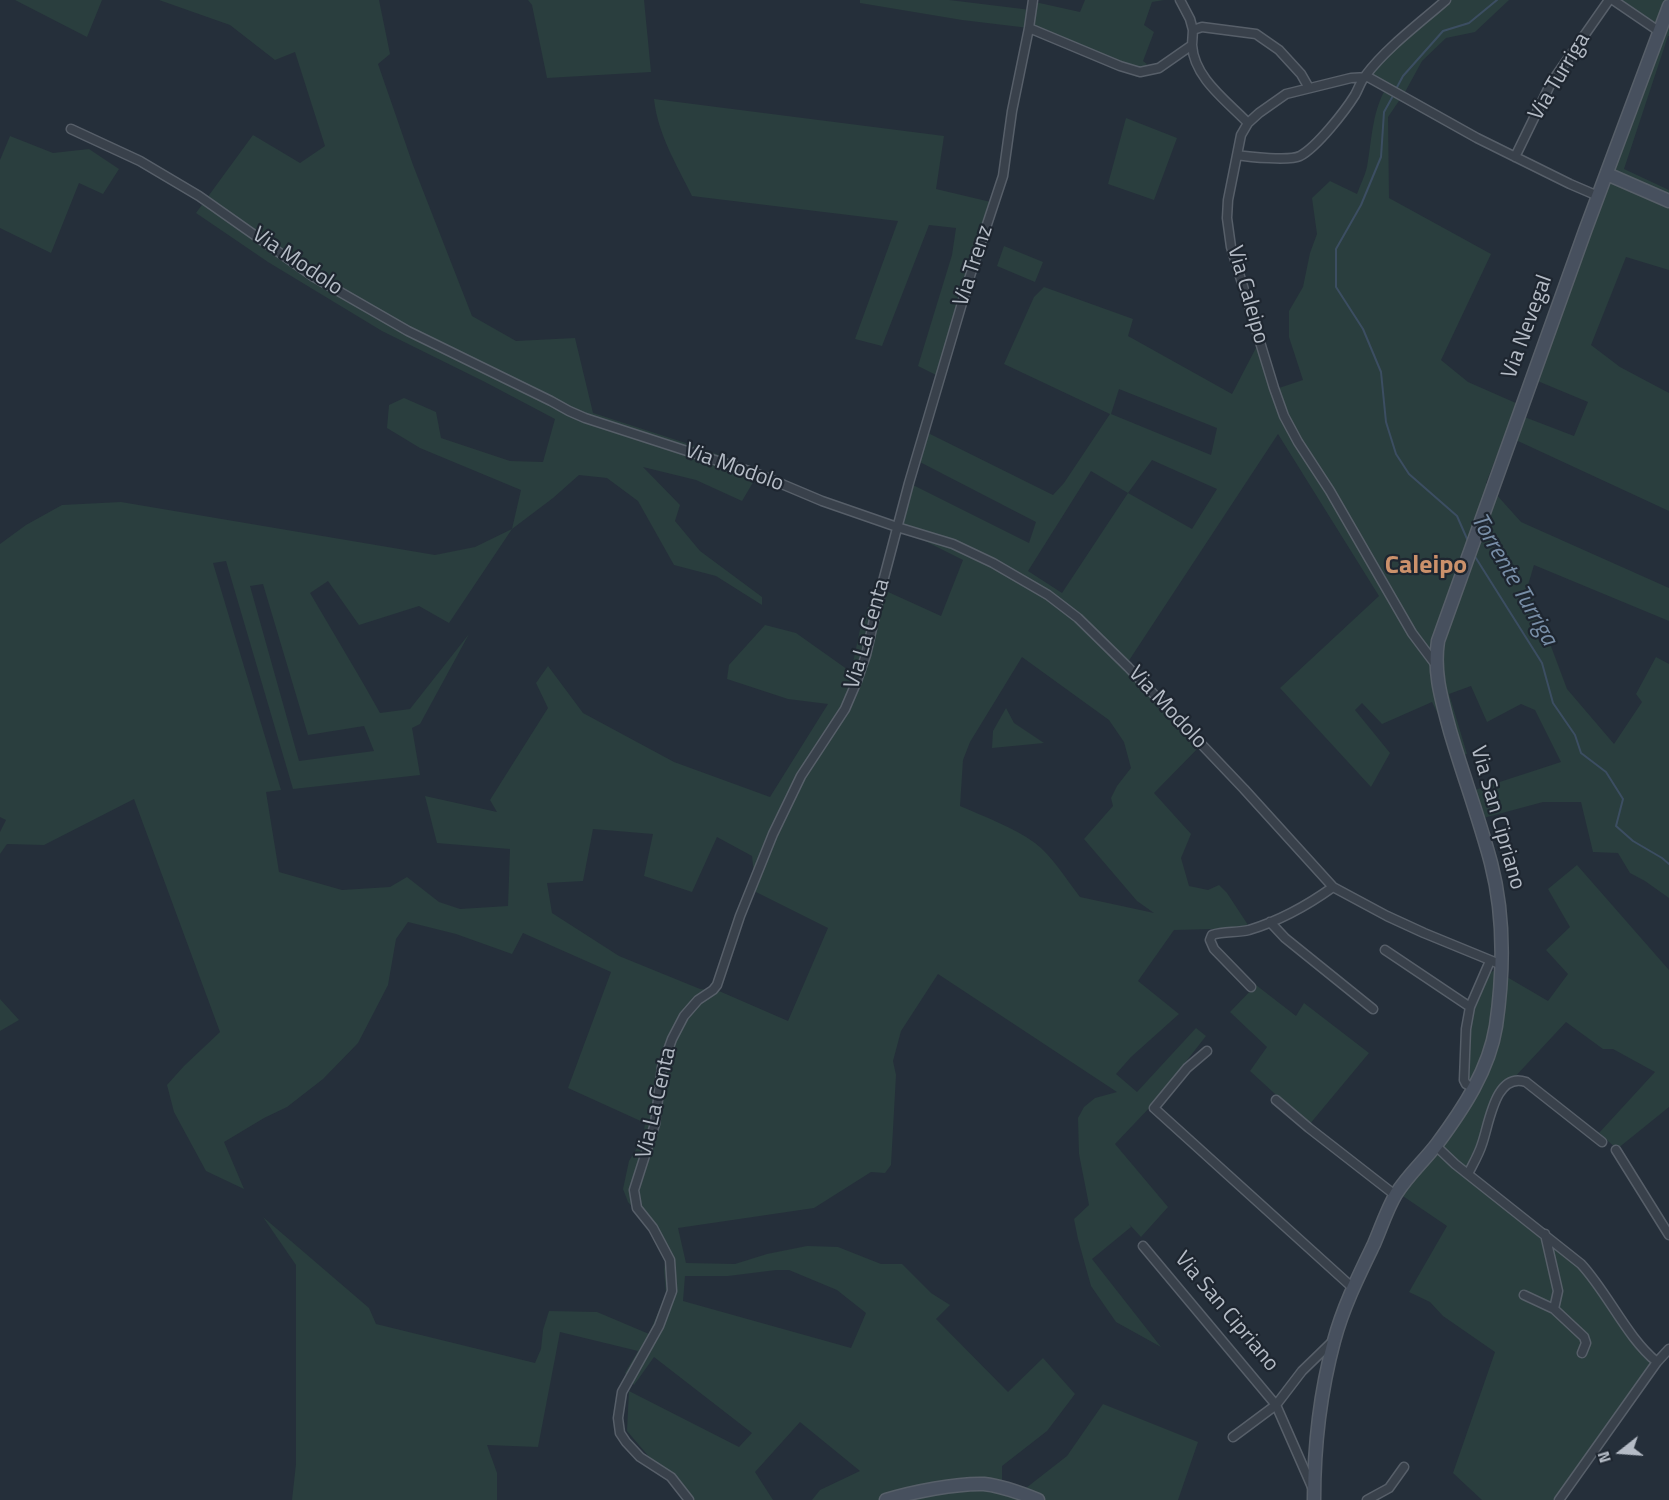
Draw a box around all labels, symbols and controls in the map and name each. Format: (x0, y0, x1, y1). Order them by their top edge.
street label: Via Turriga (1524, 29, 1596, 125)
street label: Via Modolo (247, 222, 347, 302)
street label: Via Trenz (949, 222, 999, 310)
street label: Via Caleipo (1220, 243, 1274, 347)
street label: Via Nevegal (1497, 272, 1559, 382)
street label: Via Modolo (681, 438, 787, 498)
water label: Torrente Turriga (1464, 509, 1562, 651)
district label: Caleipo (1385, 551, 1467, 583)
street label: Via La Centa (840, 576, 896, 692)
street label: Via Modolo (1122, 661, 1212, 755)
street label: Via San Cipriano (1464, 743, 1530, 893)
street label: Via La Centa (631, 1045, 683, 1161)
street label: Via San Cipriano (1168, 1247, 1284, 1377)
north arrow (1591, 1422, 1651, 1482)
text: N (1591, 1448, 1617, 1466)

